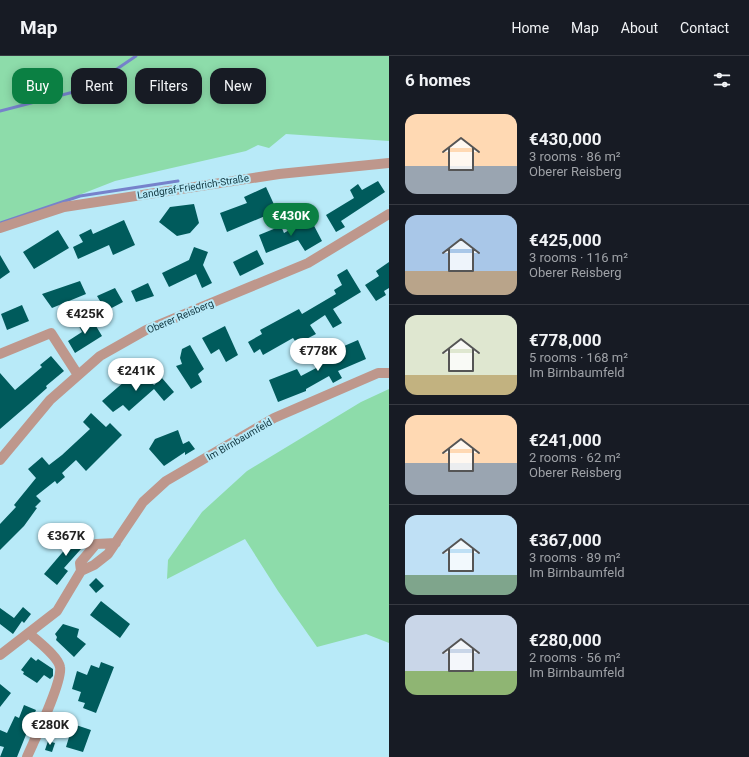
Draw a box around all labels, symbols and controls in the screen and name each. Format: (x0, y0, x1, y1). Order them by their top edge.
text: Map (20, 16, 58, 39)
text: Home (511, 20, 549, 36)
text: Map (571, 20, 599, 36)
text: About (621, 20, 658, 36)
text: Contact (680, 20, 729, 36)
chip: Buy (12, 68, 63, 104)
chip: Rent (71, 68, 127, 104)
chip: Filters (135, 68, 202, 104)
chip: New (210, 68, 266, 104)
icon: filters (711, 69, 733, 91)
text: 6 homes (405, 70, 471, 90)
text: €430,000 (529, 129, 601, 149)
icon: home (437, 130, 485, 178)
text: 3 rooms · 86 m² (529, 149, 621, 164)
text: Oberer Reisberg (529, 164, 622, 179)
street label: Landgraf-Friedrich-Straße (136, 172, 250, 201)
pin: €430K (263, 203, 319, 237)
text: €430K (272, 208, 310, 223)
text: €425,000 (529, 230, 601, 250)
icon: home (437, 231, 485, 279)
text: 3 rooms · 116 m² (529, 250, 628, 265)
text: Oberer Reisberg (529, 265, 622, 280)
street label: Oberer Reisberg (145, 297, 215, 335)
pin: €425K (57, 301, 113, 335)
text: €425K (66, 306, 104, 321)
text: €778,000 (529, 330, 601, 350)
icon: home (437, 331, 485, 379)
pin: €778K (290, 338, 346, 372)
text: €778K (299, 343, 337, 358)
text: 5 rooms · 168 m² (529, 350, 628, 365)
pin: €241K (108, 358, 164, 392)
text: €241K (117, 363, 155, 378)
text: Im Birnbaumfeld (529, 365, 625, 380)
street label: Im Birnbaumfeld (205, 416, 274, 463)
text: €241,000 (529, 430, 601, 450)
icon: home (437, 431, 485, 479)
text: 2 rooms · 62 m² (529, 450, 621, 465)
text: Oberer Reisberg (529, 465, 622, 480)
pin: €367K (38, 523, 94, 557)
text: €367K (47, 528, 85, 543)
text: €367,000 (529, 530, 601, 550)
icon: home (437, 531, 485, 579)
text: 3 rooms · 89 m² (529, 550, 621, 565)
text: Im Birnbaumfeld (529, 565, 625, 580)
text: €280,000 (529, 630, 601, 650)
icon: home (437, 631, 485, 679)
text: 2 rooms · 56 m² (529, 650, 621, 665)
text: Im Birnbaumfeld (529, 665, 625, 680)
pin: €280K (22, 712, 78, 746)
text: €280K (31, 717, 69, 732)

